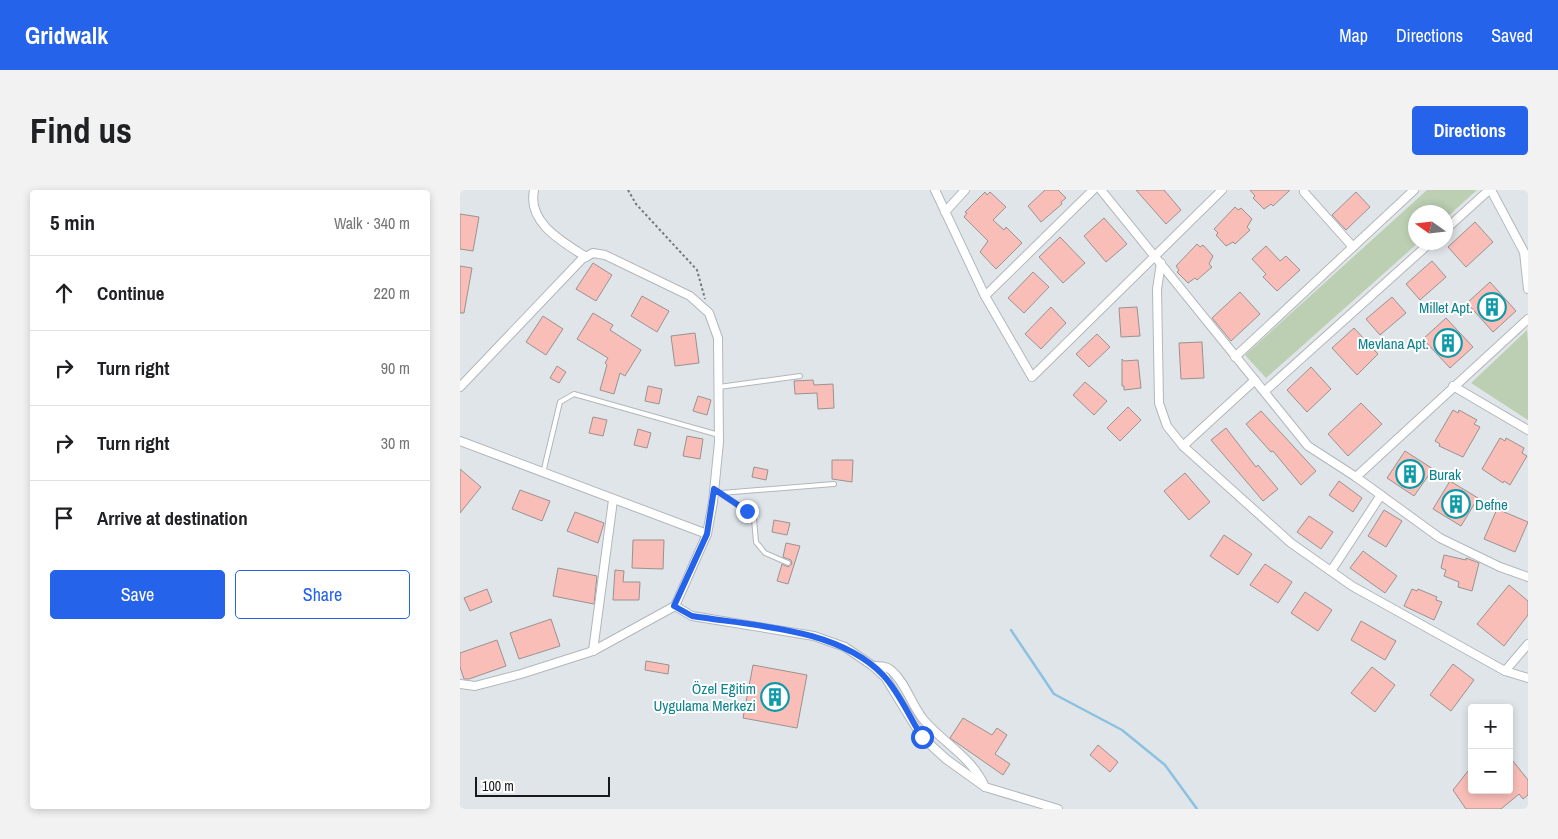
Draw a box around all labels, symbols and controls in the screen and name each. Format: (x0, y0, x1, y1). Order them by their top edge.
text: Gridwalk (25, 19, 108, 51)
text: Map (1339, 23, 1368, 48)
text: Directions (1396, 23, 1463, 48)
text: Saved (1491, 23, 1533, 48)
button: Directions (1412, 106, 1528, 155)
text: Find us (30, 107, 132, 154)
north arrow (1408, 205, 1453, 250)
text: 5 min (50, 208, 95, 237)
text: Walk · 340 m (334, 212, 410, 234)
icon: ahead (50, 279, 78, 307)
text: Continue (97, 280, 165, 306)
text: 220 m (374, 282, 410, 304)
building icon: Millet Apt. (1477, 292, 1507, 322)
place label: Millet Apt. (1419, 297, 1473, 318)
building icon: Mevlana Apt. (1433, 328, 1463, 358)
place label: Mevlana Apt. (1358, 333, 1429, 354)
icon: right (50, 354, 78, 382)
text: Turn right (97, 355, 169, 381)
text: 90 m (381, 357, 410, 379)
icon: right (50, 429, 78, 457)
text: Turn right (97, 430, 169, 456)
text: 30 m (381, 432, 410, 454)
building icon: Burak (1395, 459, 1425, 489)
place label: Burak (1429, 464, 1462, 485)
building icon: Defne (1441, 489, 1471, 519)
place label: Defne (1475, 494, 1508, 515)
route end (736, 500, 759, 523)
icon: arrive (50, 504, 78, 532)
text: Arrive at destination (97, 505, 248, 531)
button: Save (50, 570, 225, 619)
button: Share (235, 570, 410, 619)
place label: Özel Eğitim Uygulama Merkezi (653, 678, 756, 716)
building icon: Özel Eğitim Uygulama Merkezi (760, 682, 790, 712)
map controls (1468, 704, 1513, 794)
button: + (1468, 704, 1513, 749)
route start (911, 726, 934, 749)
button: − (1468, 749, 1513, 794)
scale bar (475, 774, 610, 797)
text: 100 m (482, 777, 514, 795)

